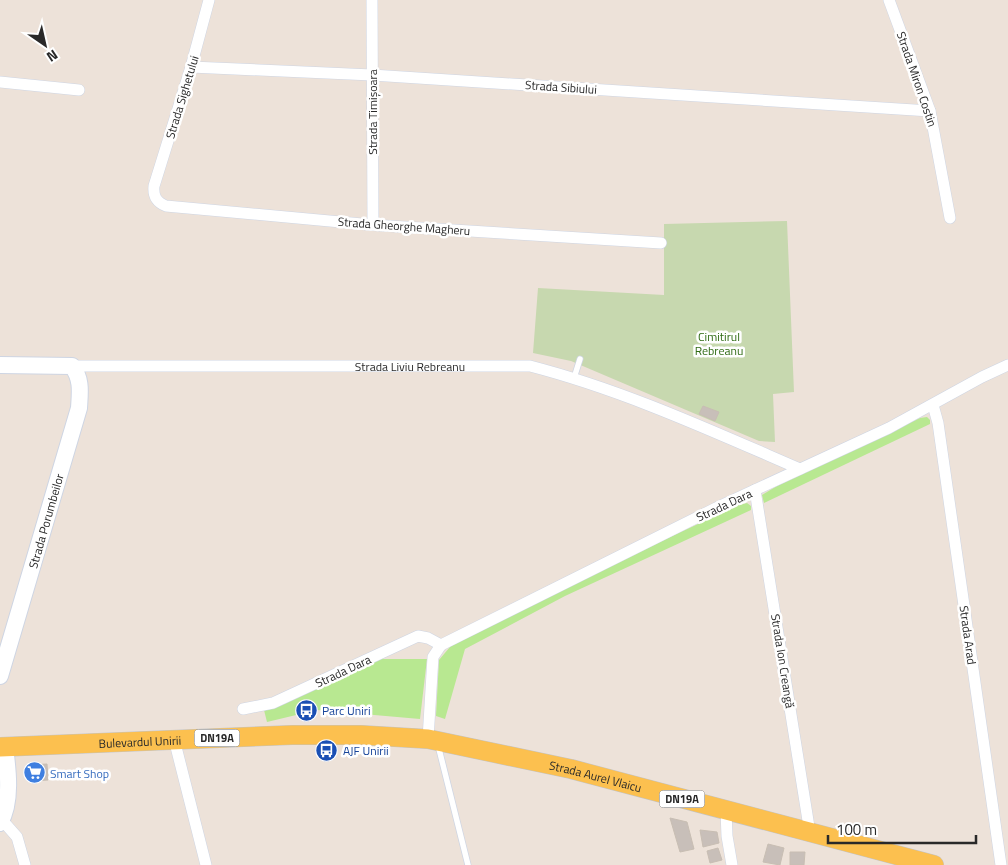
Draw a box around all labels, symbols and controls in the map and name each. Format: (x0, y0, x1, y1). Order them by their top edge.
north arrow (20, 20, 70, 70)
street label: Strada Miron Costin (892, 29, 942, 129)
text: N (43, 45, 62, 68)
street label: Strada Sighetului (160, 53, 204, 141)
street label: Strada Timișoara (363, 69, 382, 155)
street label: Strada Sibiului (524, 75, 598, 99)
street label: Strada Gheorghe Magheru (337, 212, 471, 240)
park label: Cimitirul Rebreanu (695, 327, 743, 360)
street label: Strada Liviu Rebreanu (355, 357, 465, 376)
street label: Strada Porumbeilor (23, 471, 69, 571)
street label: Strada Dara (693, 484, 755, 526)
street label: Strada Arad (954, 604, 982, 666)
street label: Strada Ion Creangă (766, 612, 800, 710)
street label: Strada Dara (312, 650, 374, 692)
bus stop icon: Parc Uniri (294, 698, 318, 722)
place label: Parc Uniri (322, 701, 371, 720)
street label: Bulevardul Unirii (98, 730, 182, 752)
road number: DN19A (194, 730, 240, 746)
bus stop icon: AJF Unirii (315, 738, 339, 762)
place label: AJF Unirii (343, 741, 389, 760)
street label: Strada Aurel Vlaicu (548, 755, 644, 797)
supermarket icon: Smart Shop (22, 761, 46, 785)
place label: Smart Shop (50, 764, 109, 783)
road number: DN19A (660, 791, 704, 808)
scale bar (828, 812, 976, 844)
text: 100 m (836, 818, 877, 841)

